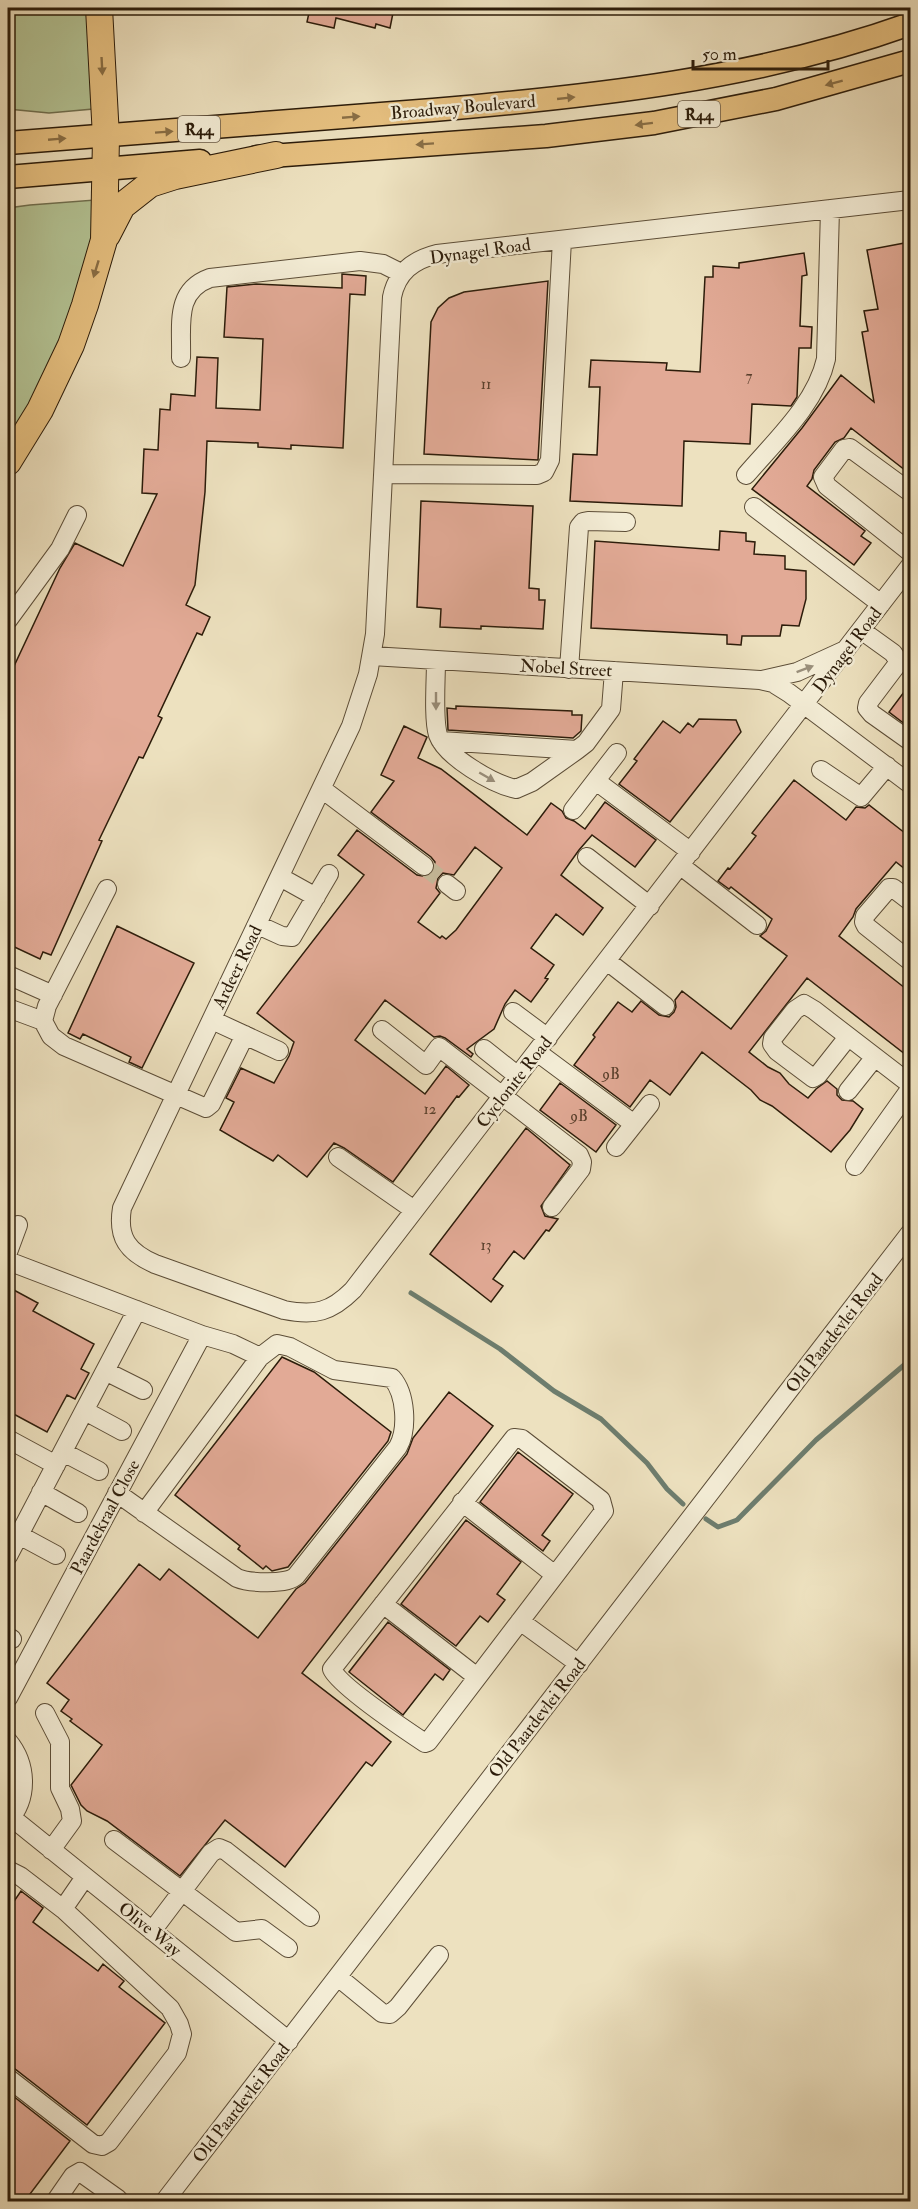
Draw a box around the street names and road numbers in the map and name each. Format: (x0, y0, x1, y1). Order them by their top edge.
street label: Broadway Boulevard (390, 90, 537, 125)
road number: R44 (678, 101, 720, 127)
road number: R44 (178, 116, 220, 142)
street label: Dynagel Road (428, 233, 532, 270)
street label: Dynagel Road (808, 603, 887, 698)
street label: Nobel Street (519, 655, 613, 682)
street label: Ardeer Road (207, 922, 268, 1014)
street label: Cyclonite Road (471, 1032, 557, 1133)
street label: Old Paardevlei Road (781, 1269, 888, 1398)
street label: Paardekraal Close (66, 1456, 146, 1578)
street label: Old Paardevlei Road (484, 1654, 591, 1783)
street label: Olive Way (113, 1897, 187, 1963)
street label: Old Paardevlei Road (188, 2039, 295, 2168)

